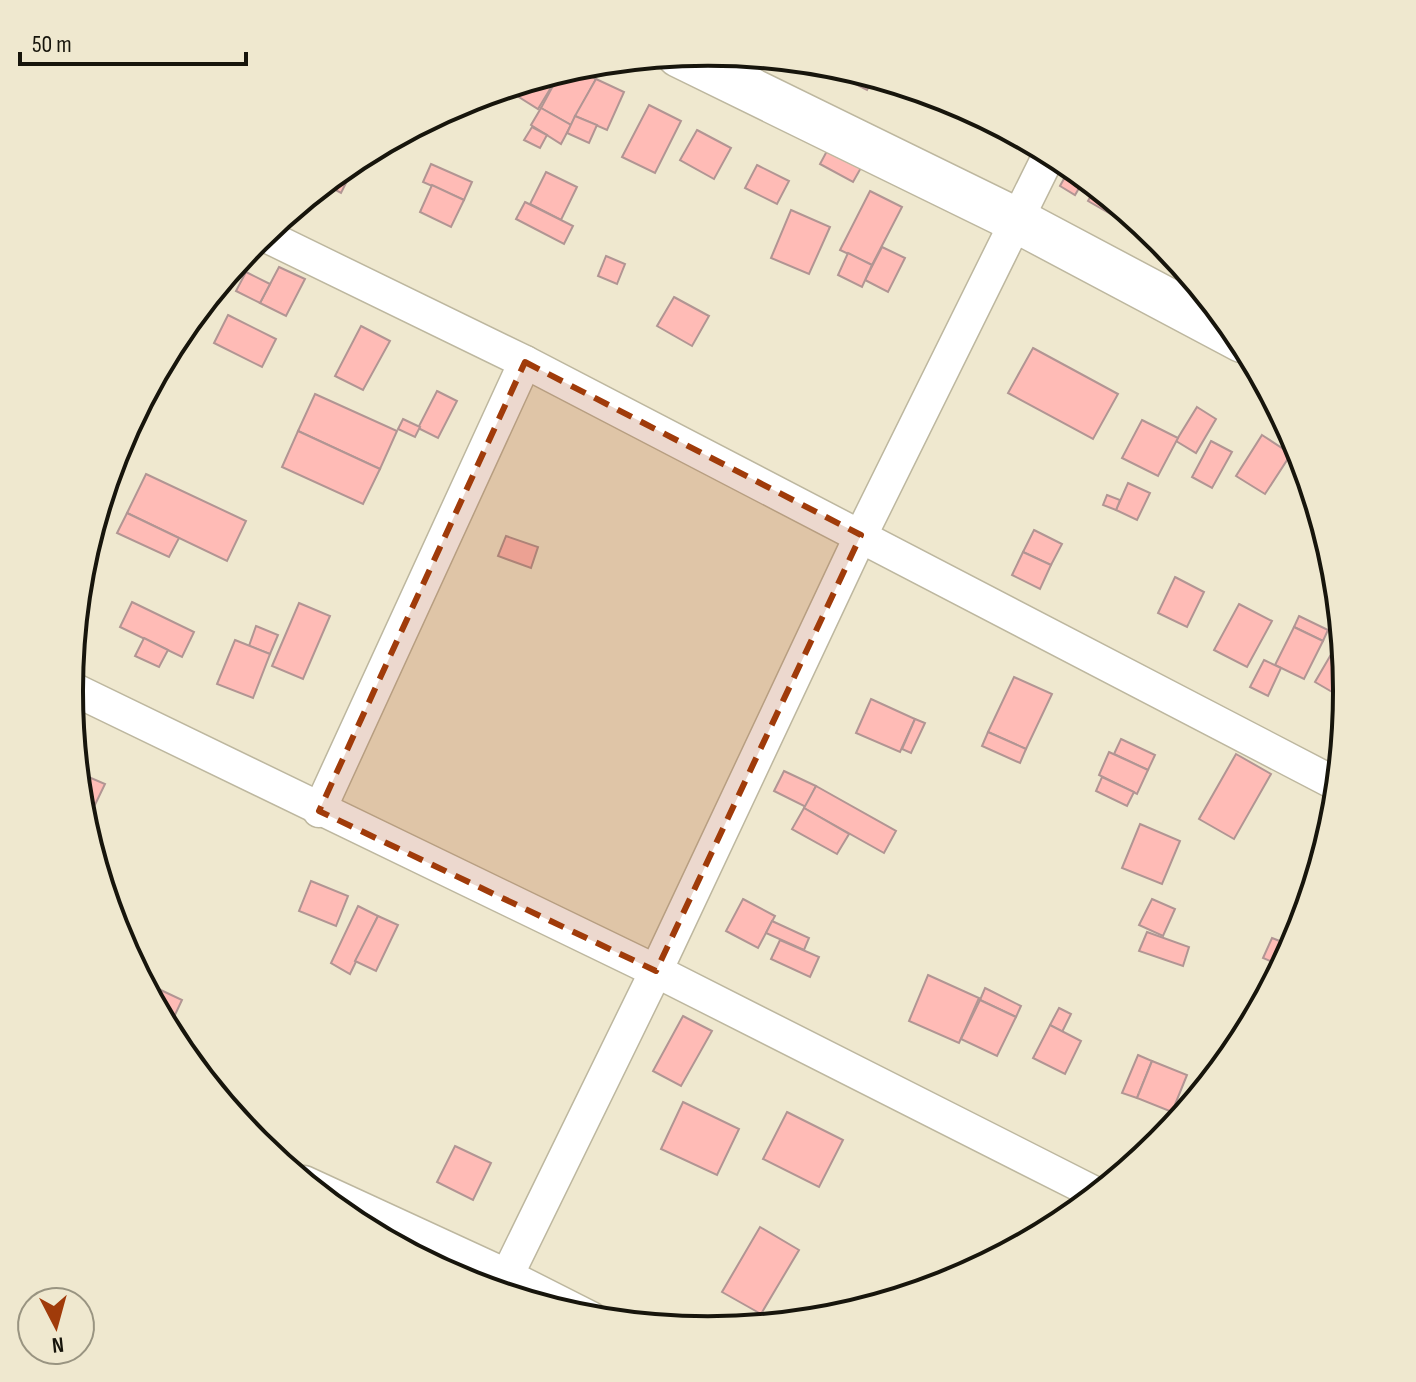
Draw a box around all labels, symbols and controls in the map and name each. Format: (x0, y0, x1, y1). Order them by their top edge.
scale bar (20, 16, 246, 66)
text: 50 m (32, 30, 72, 59)
north arrow (16, 1286, 96, 1366)
text: N (51, 1330, 65, 1358)

